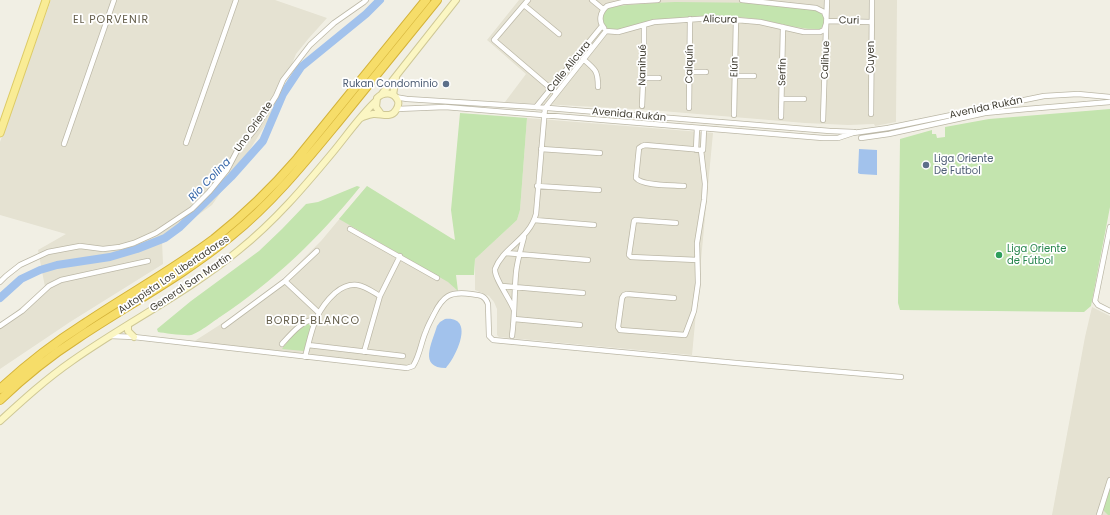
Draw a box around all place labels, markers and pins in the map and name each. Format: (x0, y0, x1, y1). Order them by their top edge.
place label: Rukan Condominio (343, 78, 438, 90)
marker: Rukan Condominio (441, 79, 451, 89)
place label: Liga Oriente De Futbol (934, 153, 993, 176)
marker: Liga Oriente De Futbol (921, 160, 931, 170)
place label: Liga Oriente de Fútbol (1007, 243, 1066, 266)
marker: Liga Oriente de Fútbol (994, 250, 1004, 260)

